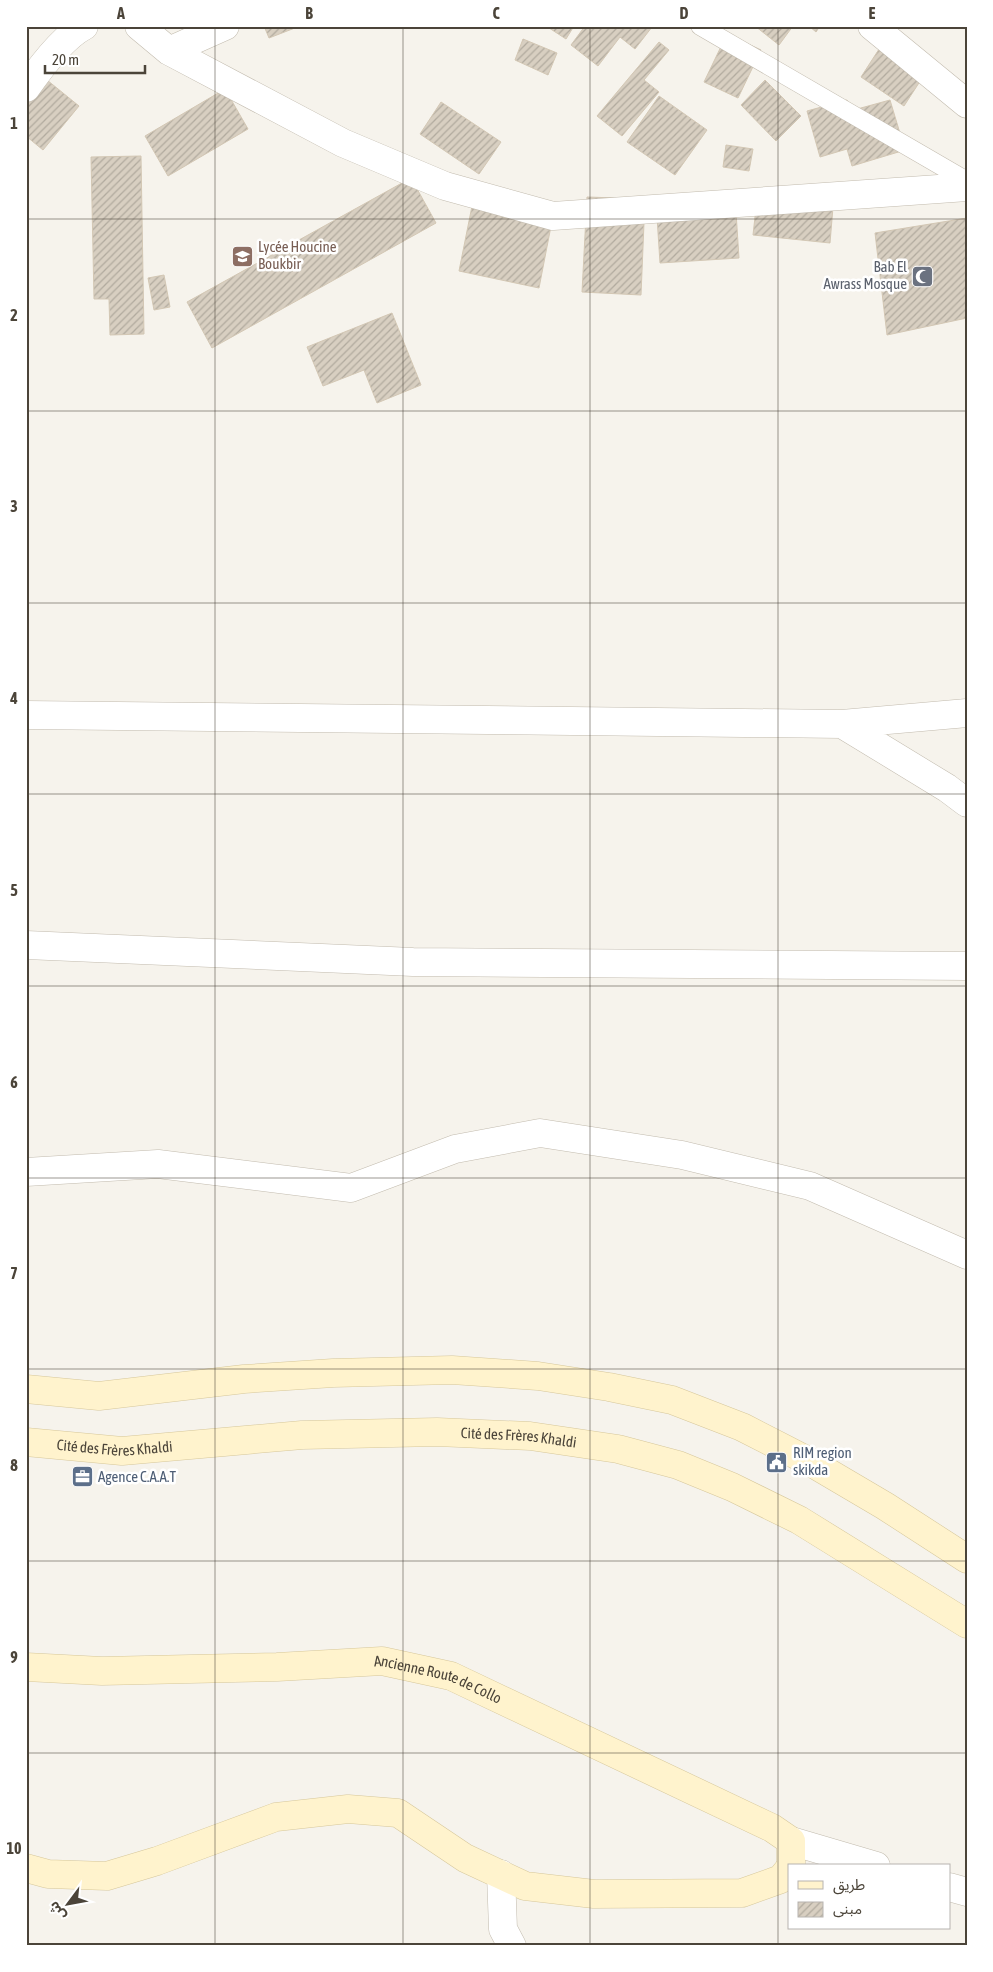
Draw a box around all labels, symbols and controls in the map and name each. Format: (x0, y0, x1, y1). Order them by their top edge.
text: A (116, 4, 125, 22)
text: B (305, 4, 313, 22)
text: C (492, 4, 500, 22)
text: D (680, 4, 689, 22)
text: E (869, 4, 876, 22)
scale bar (45, 42, 145, 74)
text: 20 m (52, 51, 79, 68)
text: 1 (10, 114, 18, 132)
place label: Lycée Houcine Boukbir (258, 238, 337, 272)
school or university icon: Lycée Houcine Boukbir (230, 244, 254, 268)
place label: Bab El Awrass Mosque (823, 258, 907, 292)
mosque icon: Bab El Awrass Mosque (911, 264, 935, 288)
text: 2 (10, 306, 18, 324)
text: 3 (10, 497, 18, 515)
text: 4 (9, 689, 18, 707)
text: 5 (10, 881, 18, 899)
text: 6 (10, 1073, 18, 1091)
text: 7 (10, 1264, 18, 1282)
street label: Cité des Frères Khaldi (460, 1424, 578, 1451)
street label: Cité des Frères Khaldi (56, 1436, 173, 1459)
place label: RIM region skikda (793, 1444, 852, 1478)
public building icon: RIM region skikda (765, 1450, 789, 1474)
text: 8 (10, 1456, 18, 1474)
office icon: Agence C.A.A.T (70, 1465, 94, 1489)
place label: Agence C.A.A.T (98, 1468, 176, 1485)
text: 9 (10, 1648, 18, 1666)
street label: Ancienne Route de Collo (373, 1652, 504, 1707)
text: 10 (6, 1839, 22, 1857)
legend (788, 1864, 950, 1930)
text: طريق (833, 1876, 865, 1895)
north arrow (42, 1880, 92, 1930)
text: ش (45, 1899, 69, 1923)
text: مبنى (833, 1900, 862, 1918)

